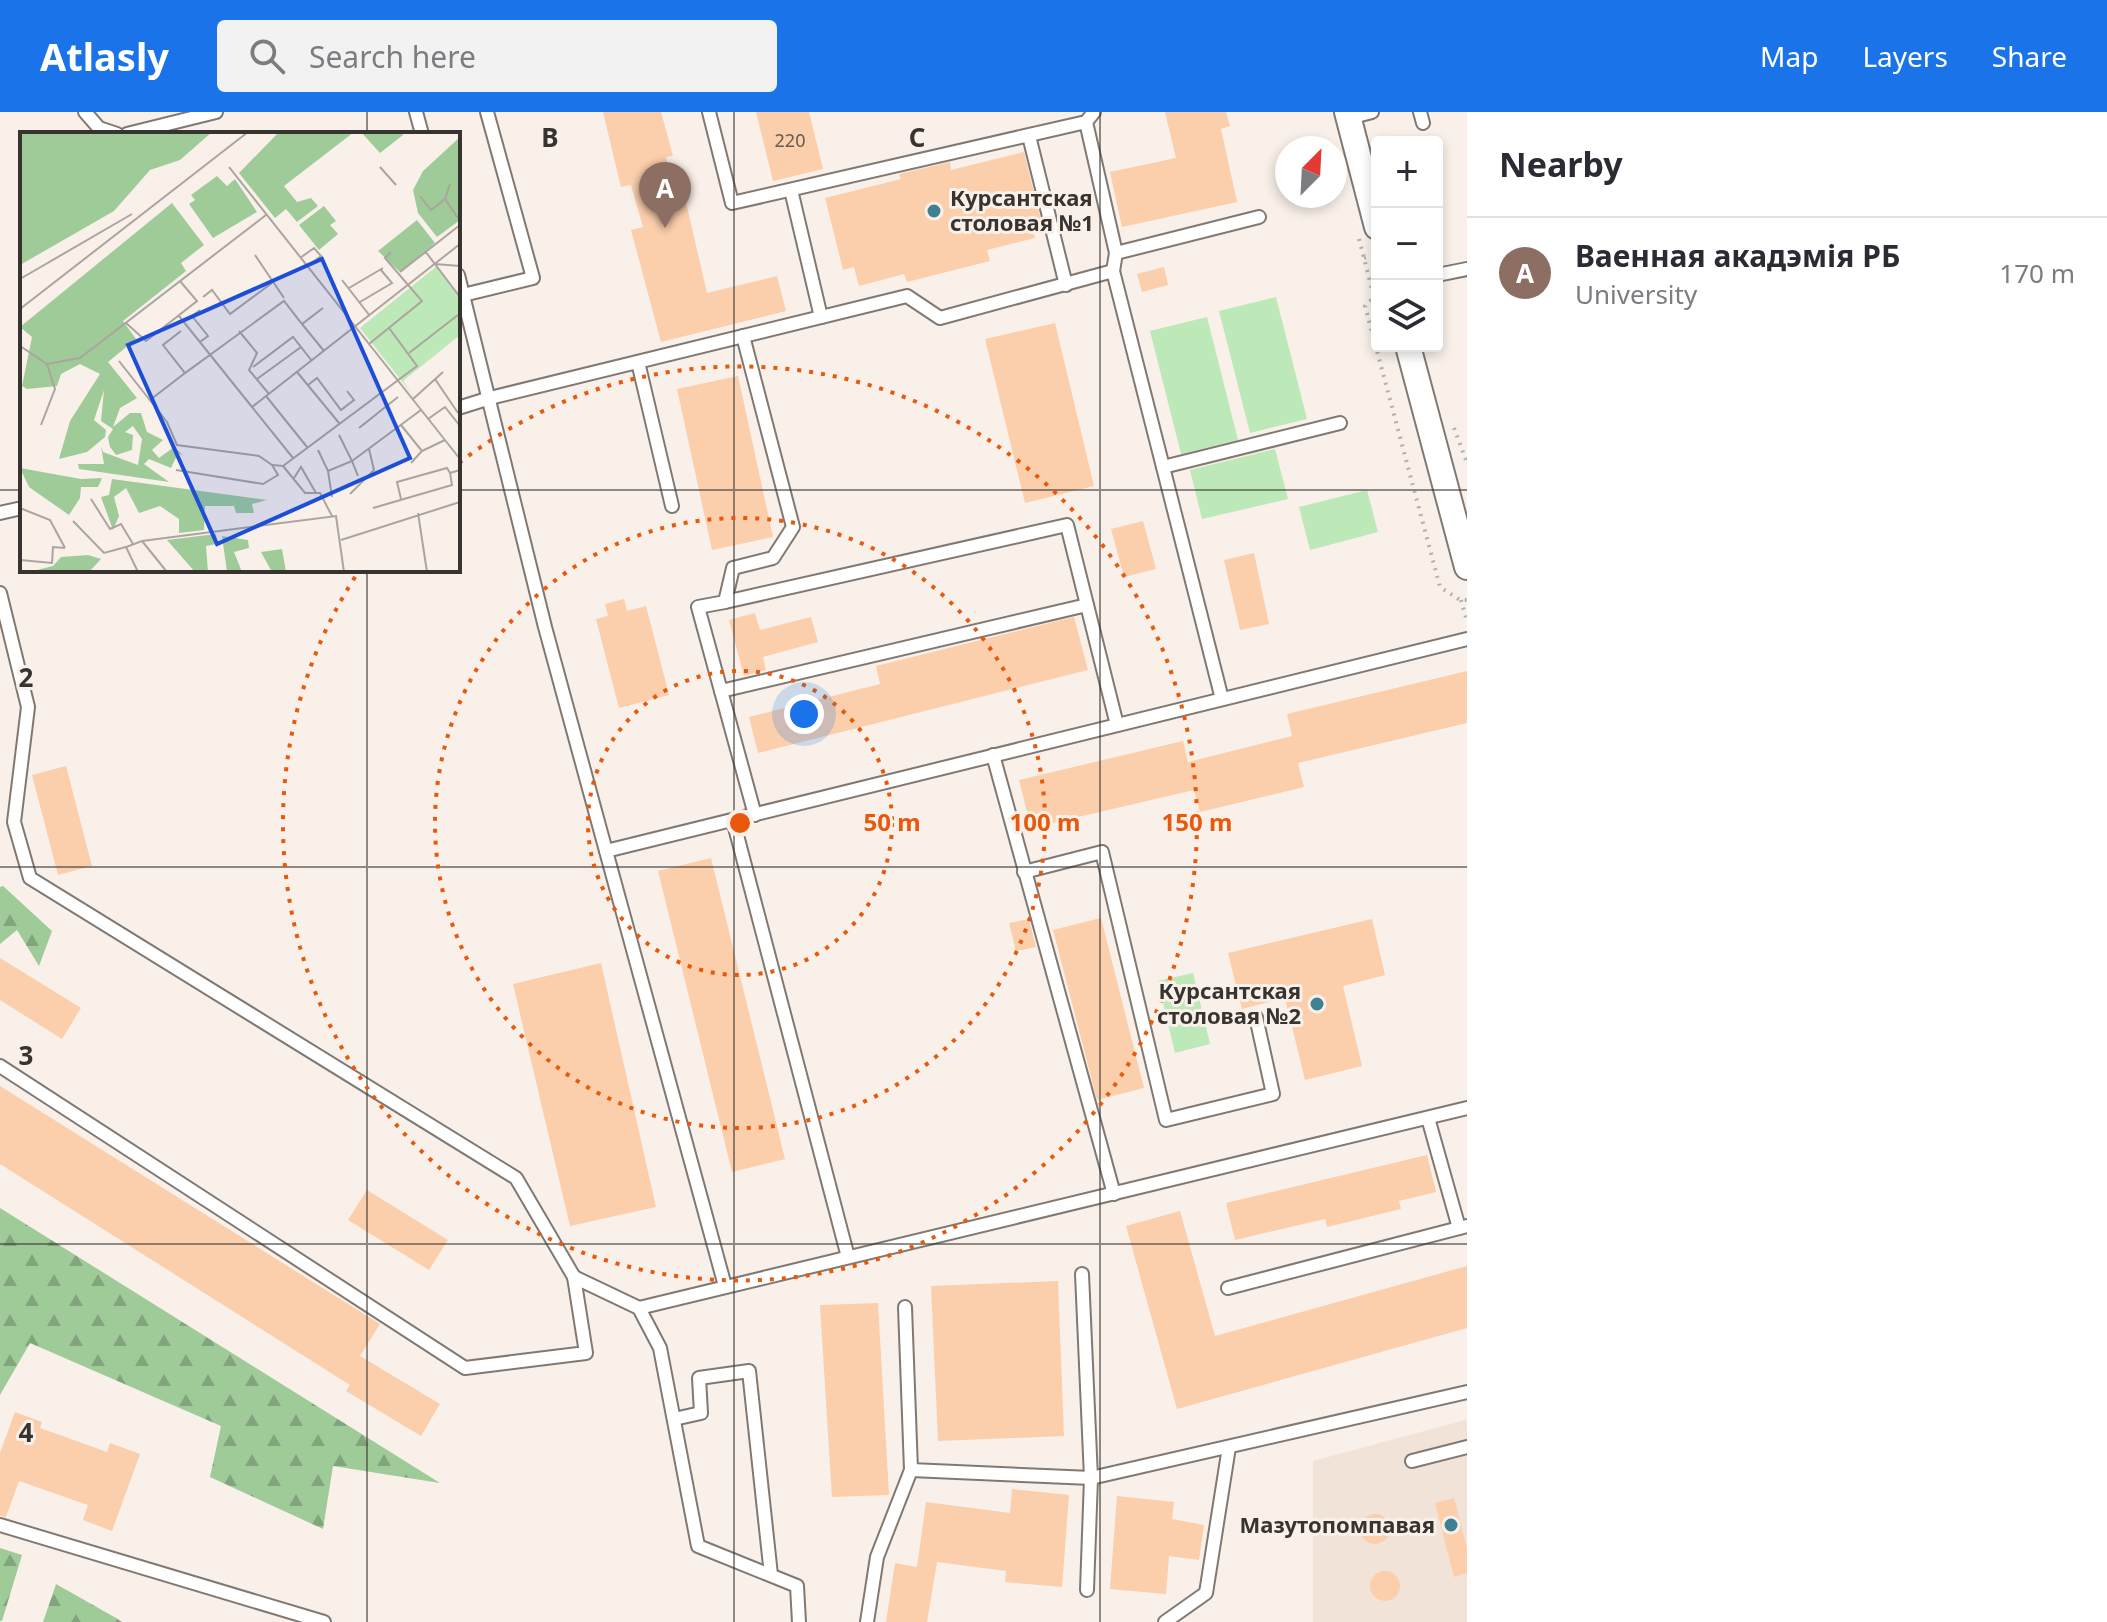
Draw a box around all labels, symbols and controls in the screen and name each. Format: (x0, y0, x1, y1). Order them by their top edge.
search box (217, 20, 777, 92)
text: Atlasly (40, 30, 169, 82)
icon: search (245, 34, 289, 78)
text: Search here (309, 36, 476, 77)
text: Map (1760, 37, 1818, 75)
text: Layers (1862, 37, 1948, 75)
text: Share (1992, 37, 2067, 75)
text: B (541, 119, 559, 155)
text: C (909, 119, 925, 155)
house number: 220 (775, 128, 805, 152)
inset map (20, 132, 460, 572)
north arrow (1275, 136, 1347, 208)
map controls (1371, 136, 1443, 352)
button: + (1371, 136, 1443, 208)
text: Nearby (1499, 141, 1623, 187)
pin: A (639, 162, 691, 228)
place label: Курсантская столовая №1 (950, 182, 1094, 237)
marker: Курсантская столовая №1 (925, 202, 943, 220)
button: − (1371, 208, 1443, 280)
text: Ваенная акадэмія РБ (1575, 235, 1900, 276)
text: A (1516, 255, 1534, 291)
text: 170 m (1999, 255, 2075, 291)
text: University (1575, 276, 1697, 312)
button: layers (1371, 280, 1443, 352)
text: 2 (19, 659, 34, 695)
your location (784, 694, 824, 734)
text: 50 m (863, 805, 921, 838)
text: 100 m (1010, 805, 1080, 838)
text: 150 m (1162, 805, 1232, 838)
centre of rings (726, 809, 754, 837)
place label: Курсантская столовая №2 (1157, 975, 1301, 1030)
marker: Курсантская столовая №2 (1308, 995, 1326, 1013)
text: 3 (19, 1037, 33, 1073)
text: 4 (19, 1414, 34, 1450)
place label: Мазутопомпавая (1240, 1509, 1435, 1539)
marker: Мазутопомпавая (1442, 1516, 1460, 1534)

